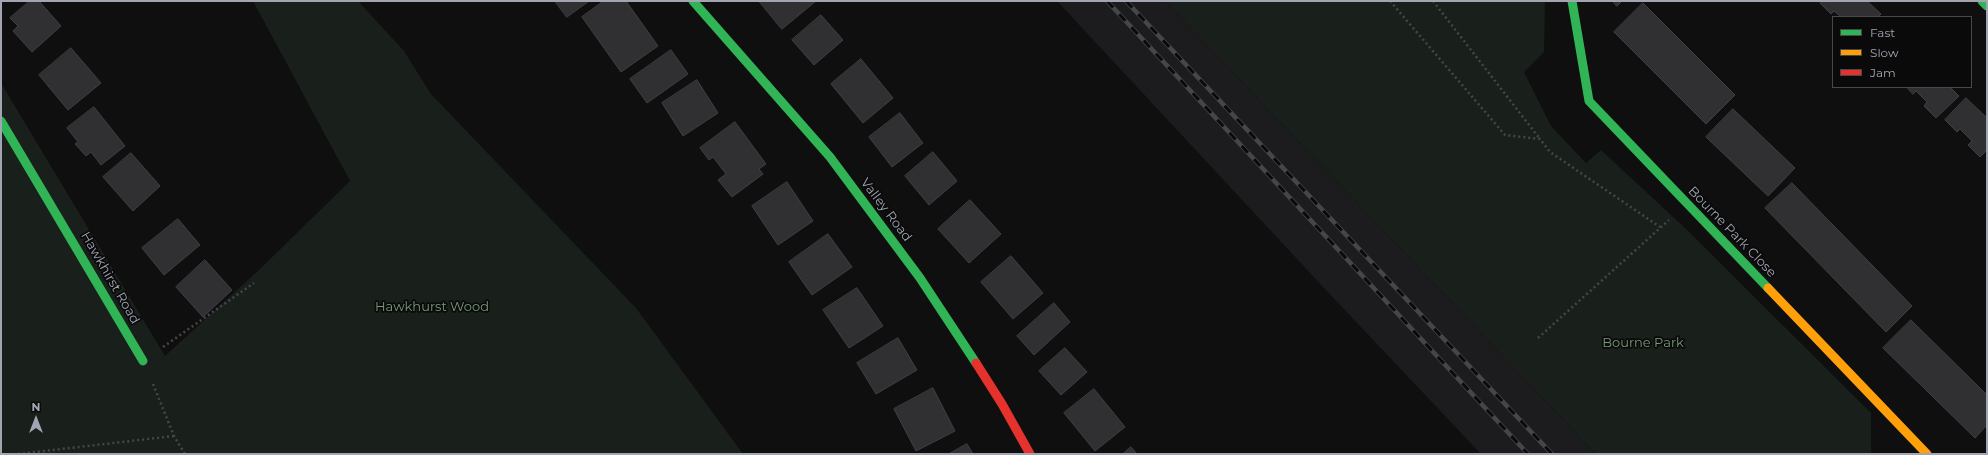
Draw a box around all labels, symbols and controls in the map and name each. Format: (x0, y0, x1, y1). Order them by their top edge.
legend (1832, 16, 1972, 88)
text: Fast (1870, 25, 1895, 40)
text: Slow (1870, 45, 1899, 60)
text: Jam (1870, 65, 1896, 80)
street label: Valley Road (857, 175, 915, 245)
street label: Bourne Park Close (1685, 183, 1779, 281)
street label: Hawkhirst Road (77, 229, 143, 327)
park label: Hawkhurst Wood (375, 299, 489, 315)
park label: Bourne Park (1602, 335, 1684, 351)
north arrow (16, 399, 56, 439)
text: N (32, 400, 40, 414)

